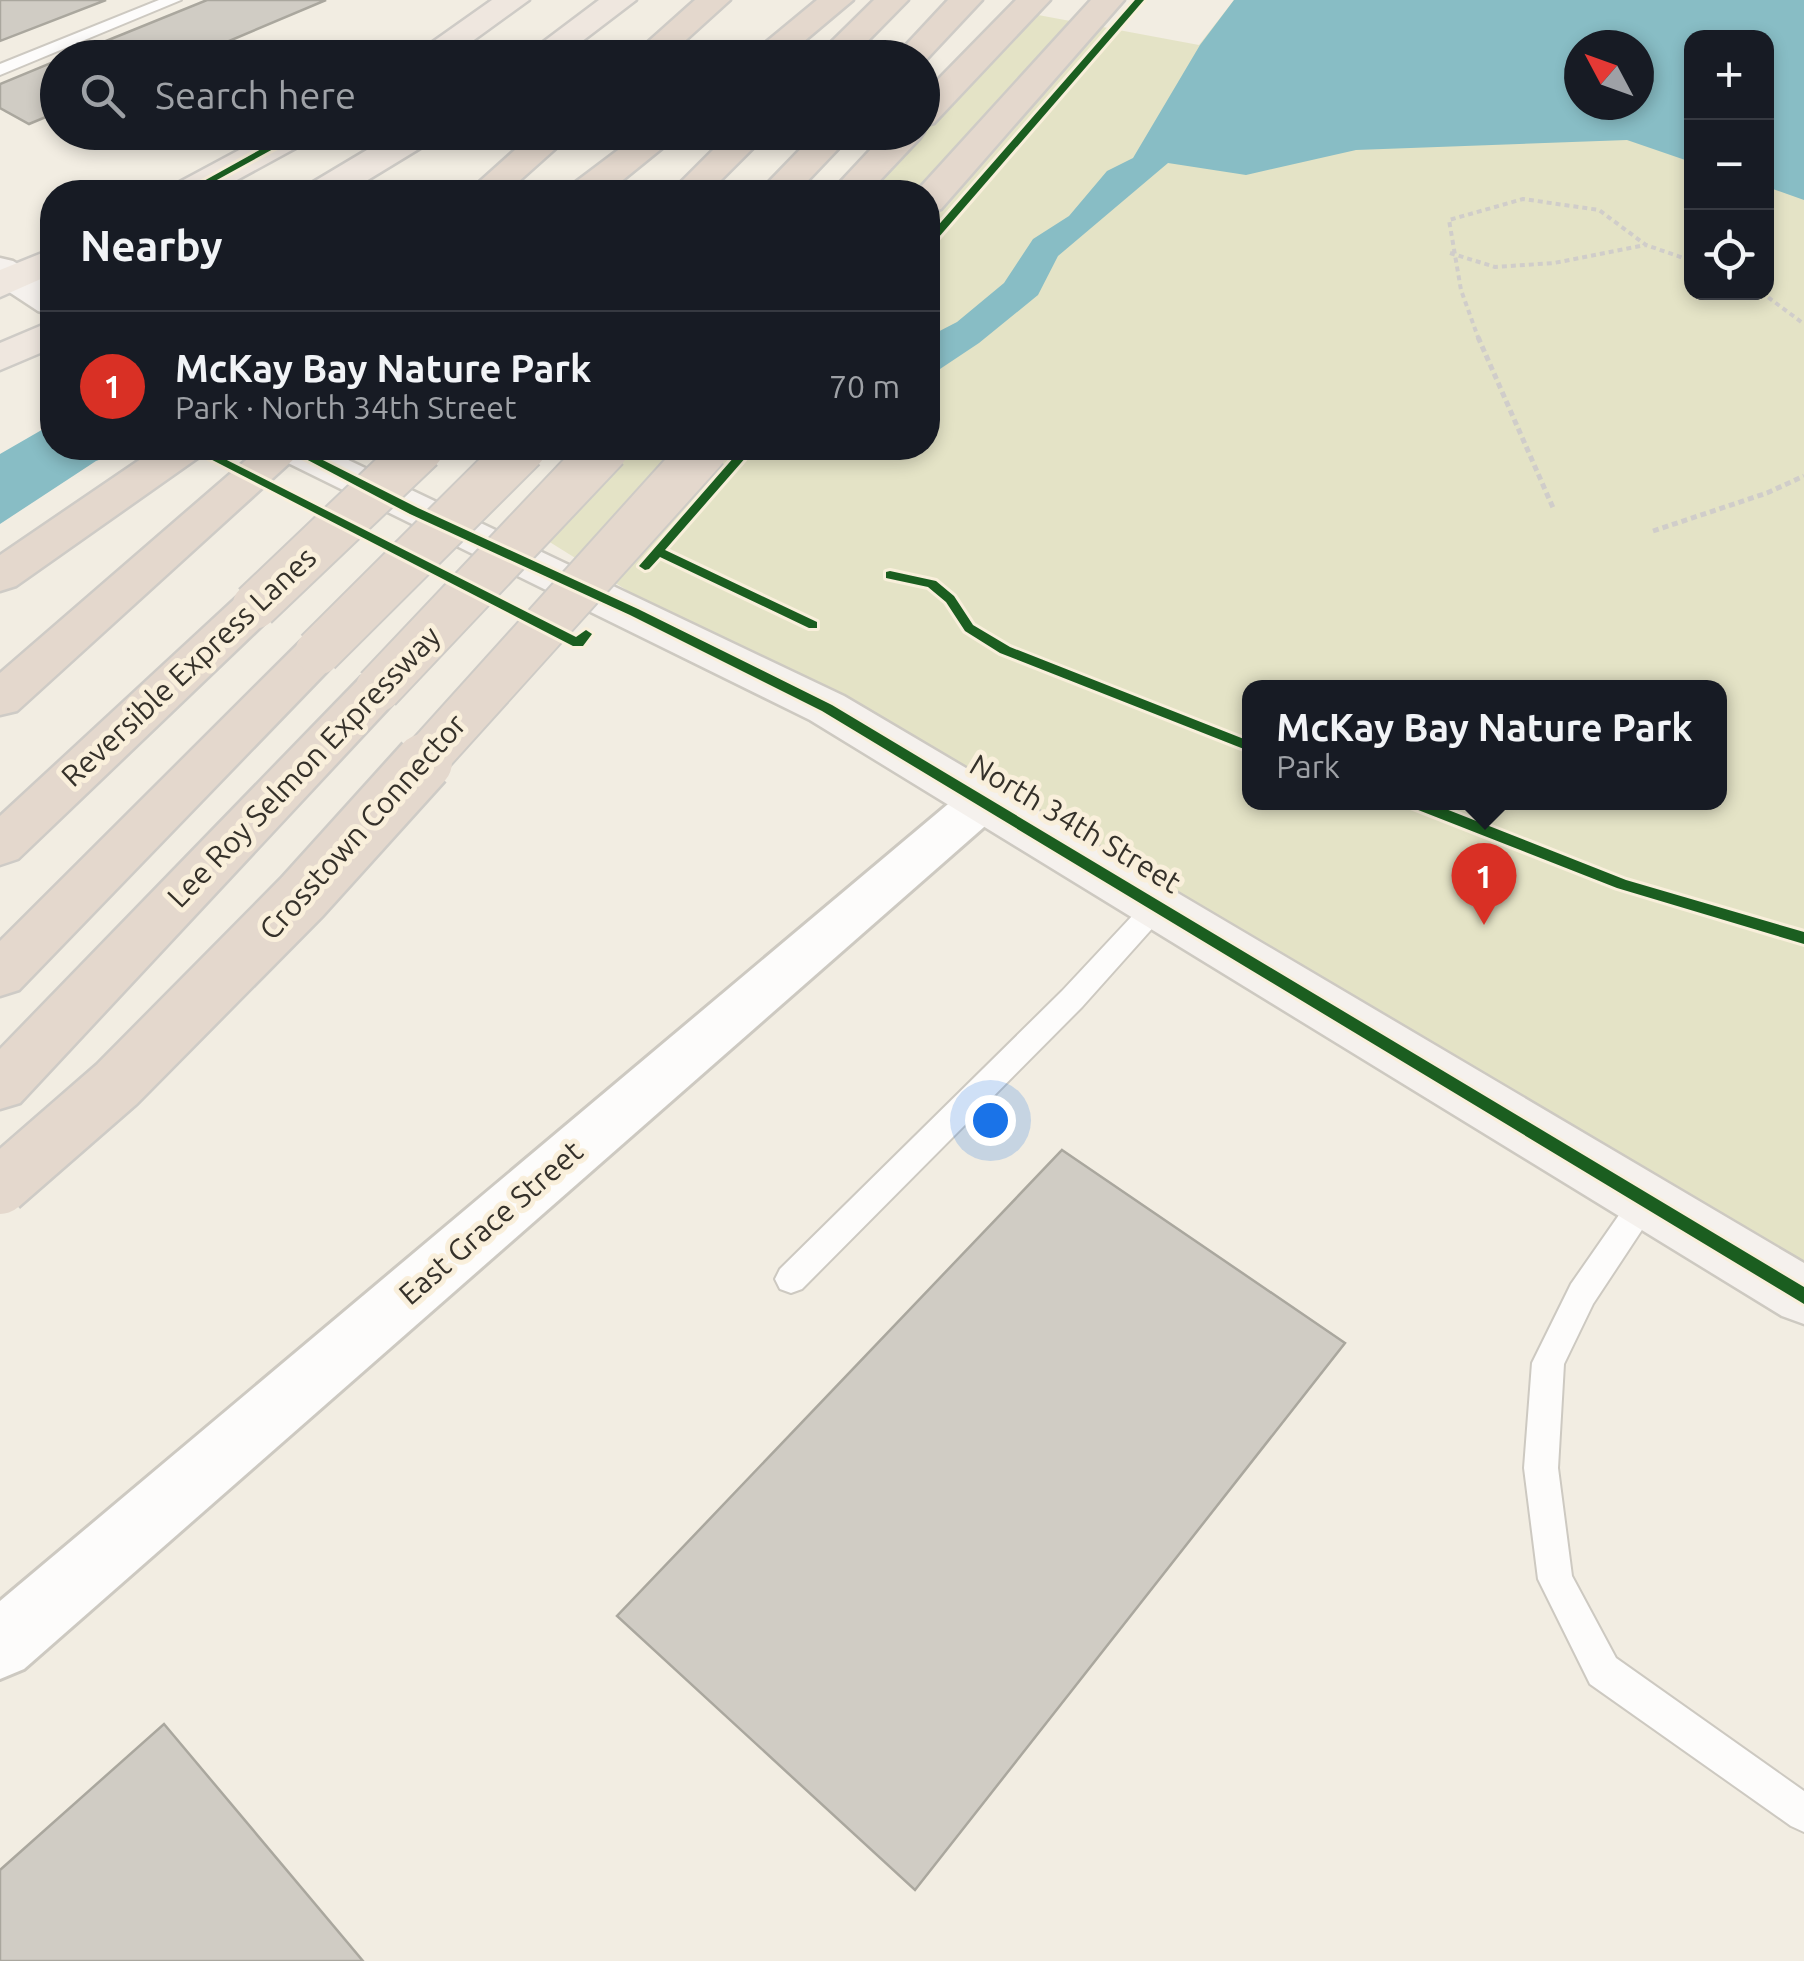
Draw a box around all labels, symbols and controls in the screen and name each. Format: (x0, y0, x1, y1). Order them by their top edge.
north arrow (1564, 30, 1654, 120)
map controls (1684, 30, 1774, 300)
button: + (1684, 30, 1774, 120)
search box (40, 40, 940, 150)
icon: search (75, 68, 130, 123)
text: Search here (155, 74, 356, 116)
button: − (1684, 120, 1774, 210)
button: locate (1684, 210, 1774, 300)
text: Nearby (80, 222, 223, 269)
text: McKay Bay Nature Park (175, 347, 591, 389)
text: 1 (103, 368, 122, 404)
text: 70 m (829, 368, 900, 404)
text: Park · North 34th Street (175, 389, 517, 425)
street label: Reversible Express Lanes (54, 540, 322, 793)
street label: Lee Roy Selmon Expressway (160, 619, 447, 914)
popup (1242, 680, 1727, 810)
street label: Crosstown Connector (252, 706, 473, 946)
text: McKay Bay Nature Park (1276, 706, 1693, 748)
street label: North 34th Street (964, 747, 1187, 900)
text: Park (1276, 748, 1340, 784)
pin: 1 (1452, 842, 1516, 925)
your location (965, 1095, 1016, 1146)
street label: East Grace Street (392, 1133, 589, 1311)

